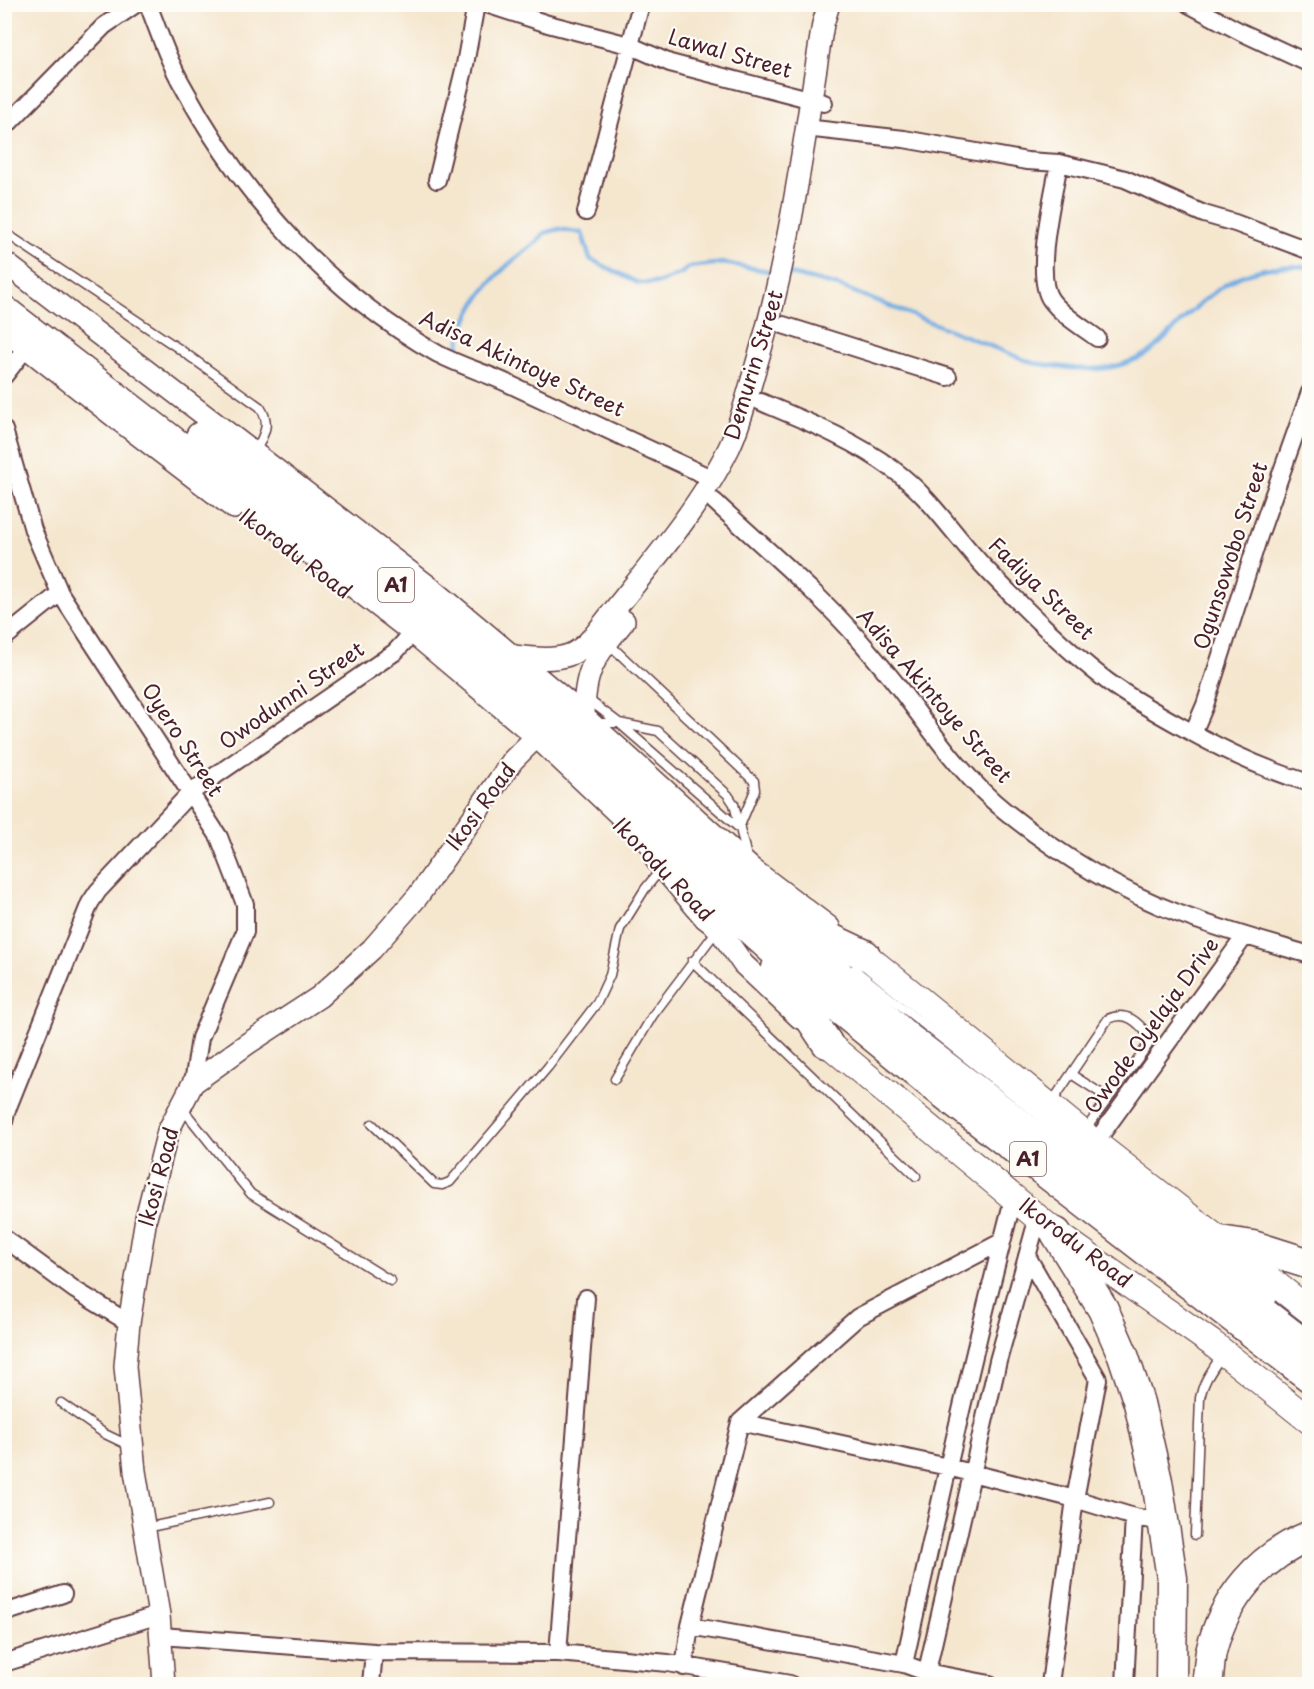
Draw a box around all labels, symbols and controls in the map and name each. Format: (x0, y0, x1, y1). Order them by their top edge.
street label: Lawal Street (665, 19, 796, 85)
street label: Demurin Street (714, 286, 790, 443)
street label: Adisa Akintoye Street (415, 301, 631, 424)
street label: Ogunsowobo Street (1184, 457, 1275, 654)
street label: Ikorodu Road (233, 499, 359, 606)
street label: Fadiya Street (982, 529, 1103, 646)
road number: A1 (378, 568, 414, 602)
street label: Adisa Akintoye Street (850, 600, 1021, 789)
street label: Owodunni Street (212, 632, 370, 756)
street label: Oyero Street (135, 676, 233, 802)
street label: Ikosi Road (437, 755, 522, 856)
street label: Ikorodu Road (606, 809, 723, 928)
street label: Owode Oyelaja Drive (1075, 930, 1226, 1120)
street label: Ikosi Road (128, 1123, 186, 1230)
road number: A1 (1010, 1142, 1046, 1176)
street label: Ikorodu Road (1013, 1188, 1139, 1295)

